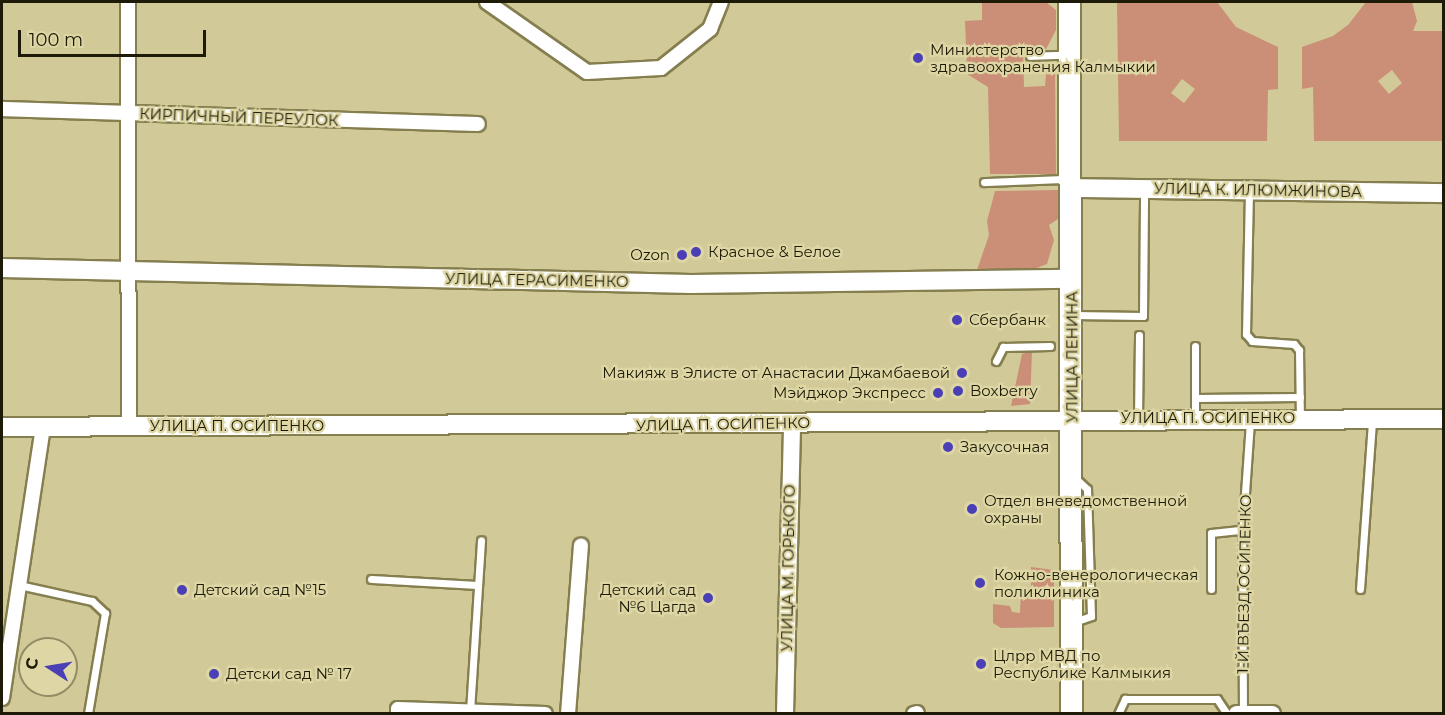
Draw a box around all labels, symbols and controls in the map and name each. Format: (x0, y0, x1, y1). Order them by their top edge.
scale bar (21, 18, 208, 56)
text: 100 m (29, 29, 83, 51)
place label: Министерство здравоохранения Калмыкии (930, 40, 1156, 75)
marker: Министерство здравоохранения Калмыкии (911, 51, 925, 65)
street label: КИРПИЧНЫЙ ПЕРЕУЛОК (139, 105, 339, 129)
street label: УЛИЦА К. ИЛЮМЖИНОВА (1154, 179, 1362, 201)
place label: Красное & Белое (708, 243, 841, 261)
marker: Красное & Белое (689, 245, 703, 259)
place label: Ozon (630, 246, 670, 264)
marker: Ozon (675, 248, 689, 262)
street label: УЛИЦА ГЕРАСИМЕНКО (445, 269, 629, 291)
street label: УЛИЦА ЛЕНИНА (1063, 291, 1081, 423)
place label: Сбербанк (969, 311, 1046, 329)
marker: Сбербанк (950, 313, 964, 327)
place label: Макияж в Элисте от Анастасии Джамбаевой (602, 364, 950, 382)
marker: Макияж в Элисте от Анастасии Джамбаевой (955, 366, 969, 380)
place label: Boxberry (970, 382, 1038, 400)
place label: Мэйджор Экспресс (773, 384, 926, 402)
marker: Boxberry (951, 384, 965, 398)
marker: Мэйджор Экспресс (931, 386, 945, 400)
street label: УЛИЦА П. ОСИПЕНКО (1121, 409, 1295, 427)
street label: УЛИЦА П. ОСИПЕНКО (636, 413, 810, 435)
street label: УЛИЦА П. ОСИПЕНКО (150, 417, 324, 435)
place label: Закусoчная (960, 438, 1049, 456)
marker: Закусoчная (941, 440, 955, 454)
street label: УЛИЦА М. ГОРЬКОГО (778, 484, 798, 652)
place label: Отдел вневедомственной охраны (984, 491, 1187, 526)
street label: 1-Й ВЪЕЗД ОСИПЕНКО (1233, 494, 1255, 674)
marker: Отдел вневедомственной охраны (965, 502, 979, 516)
place label: Кожно-венерологическая поликлиника (994, 565, 1198, 600)
marker: Кожно-венерологическая поликлиника (971, 574, 989, 592)
place label: Детский сад №6 Цагда (600, 580, 696, 615)
place label: Детский сад №15 (194, 581, 326, 599)
marker: Детский сад №15 (175, 583, 189, 597)
marker: Детский сад №6 Цагда (701, 591, 715, 605)
north arrow (18, 637, 78, 697)
place label: Цлрр МВД по Республике Калмыкия (993, 646, 1171, 681)
text: С (21, 656, 42, 671)
marker: Цлрр МВД по Республике Калмыкия (974, 657, 988, 671)
place label: Детски сад № 17 (226, 665, 352, 683)
marker: Детски сад № 17 (207, 667, 221, 681)

